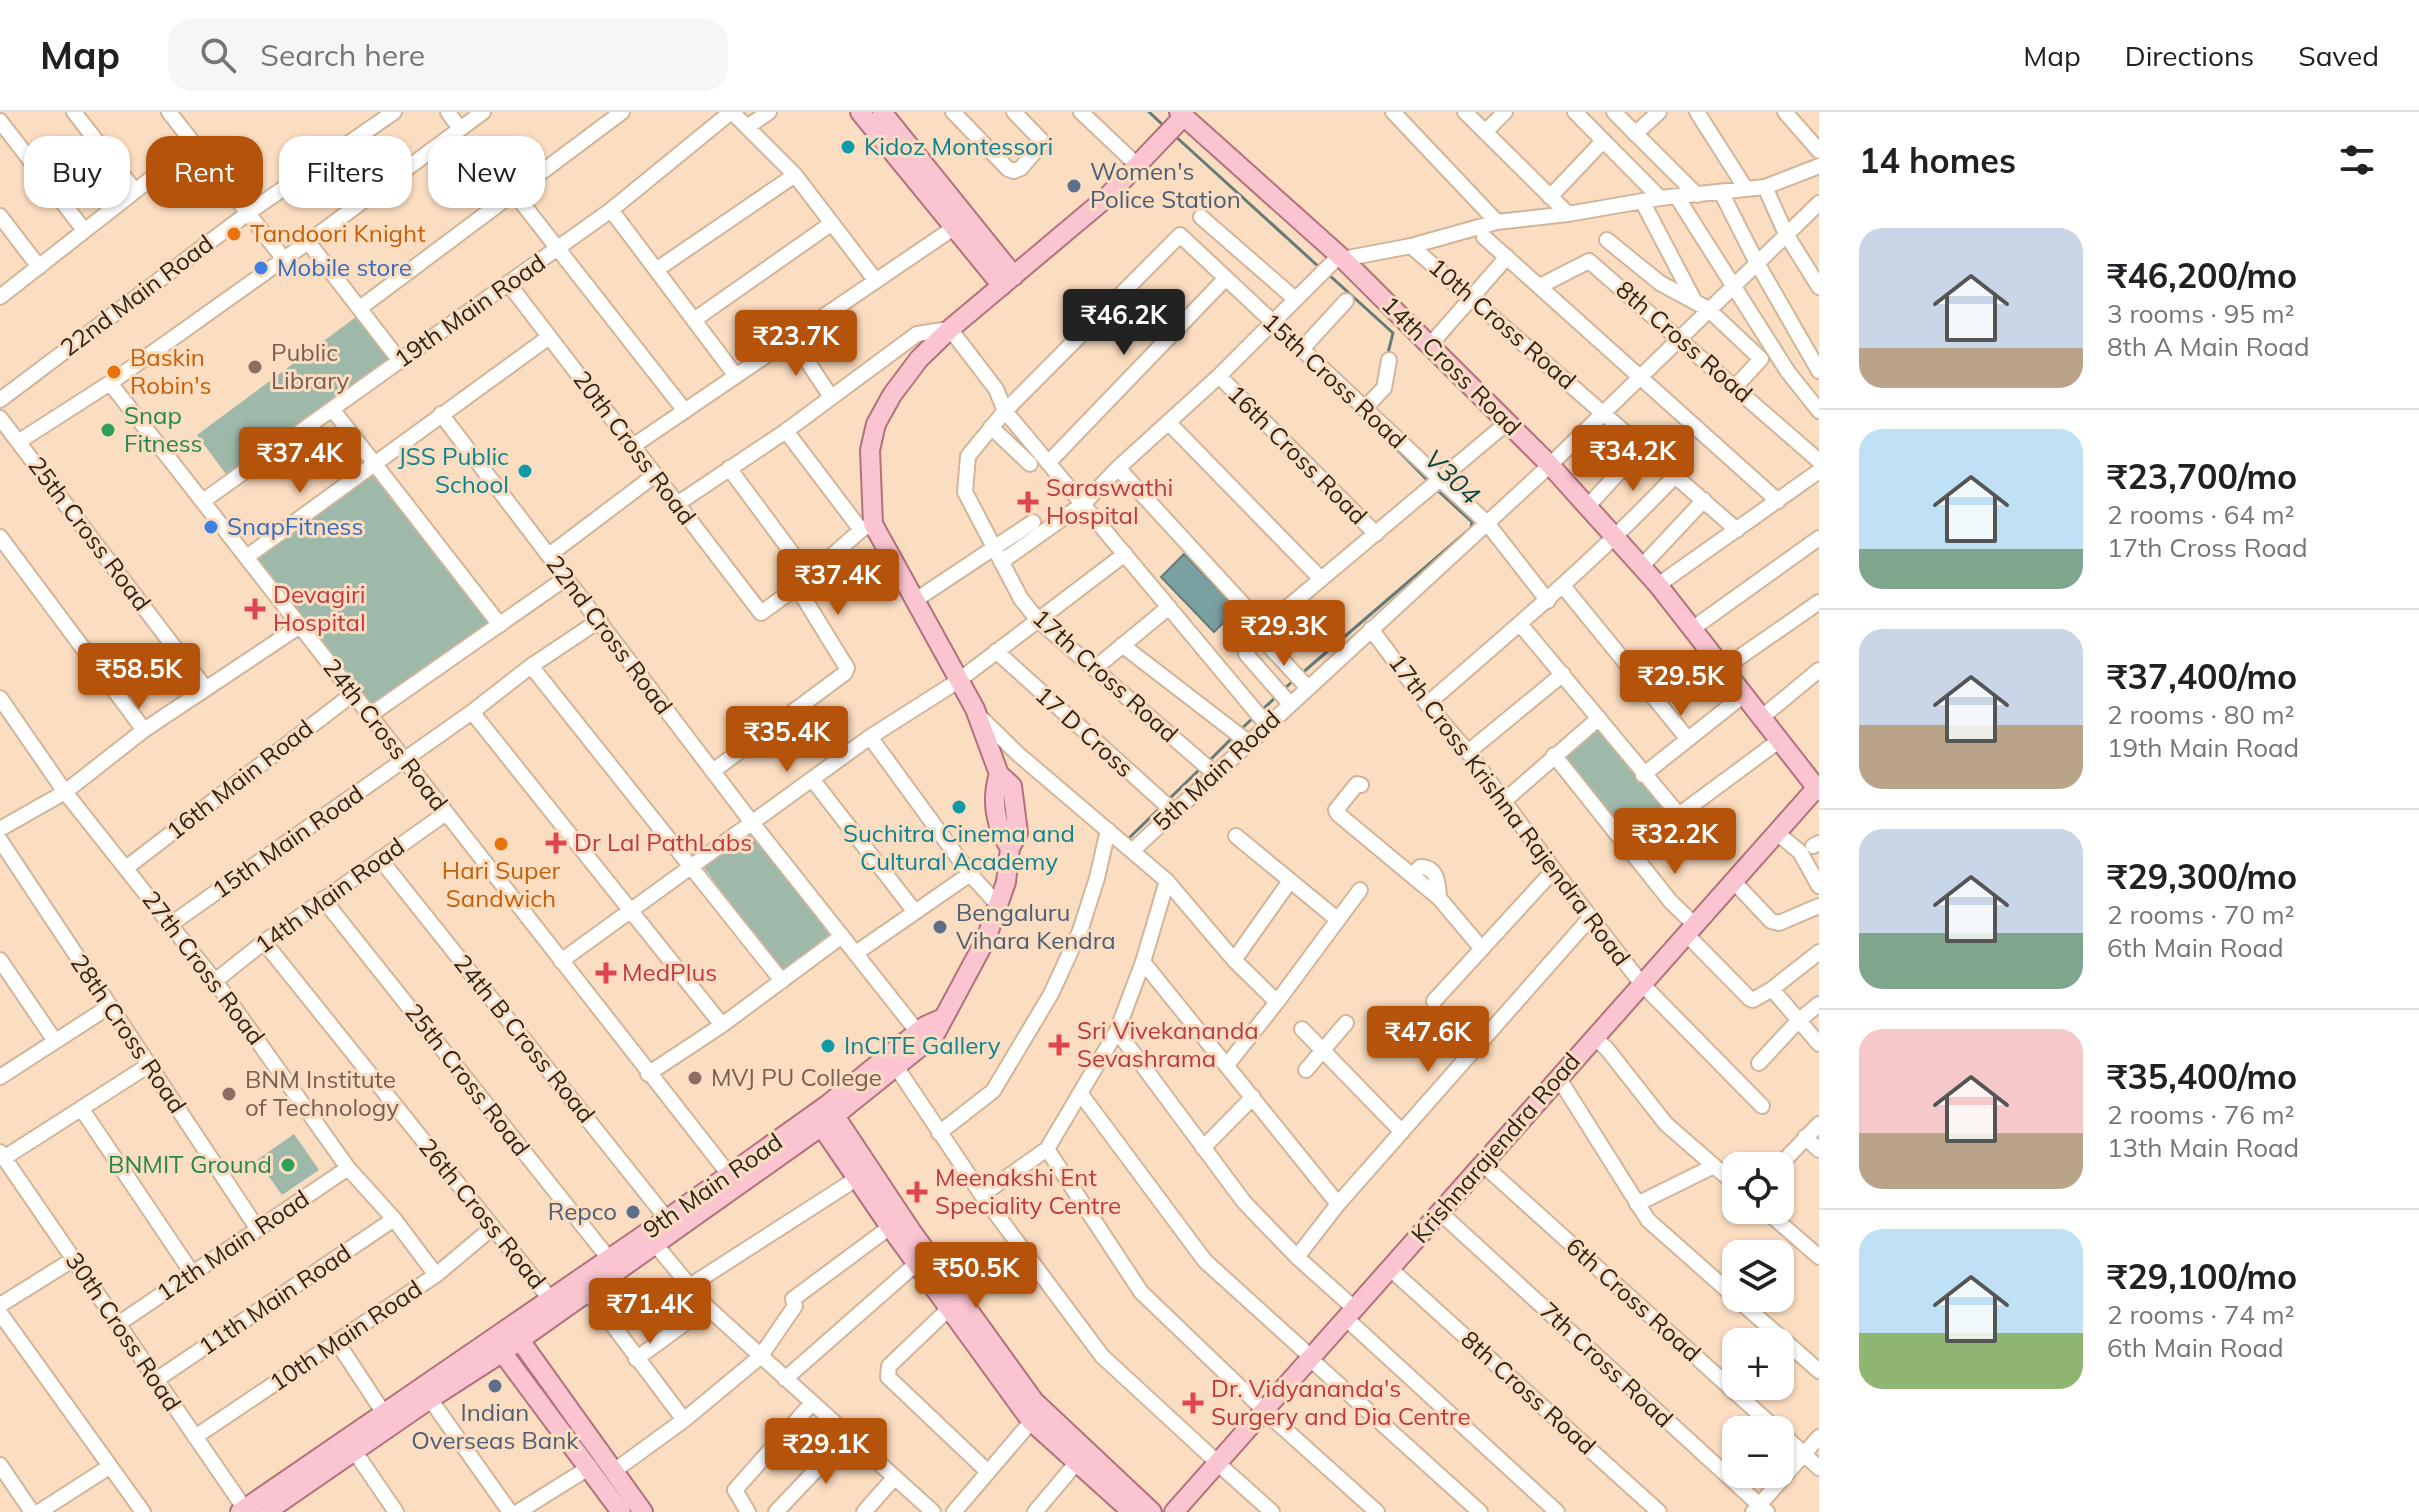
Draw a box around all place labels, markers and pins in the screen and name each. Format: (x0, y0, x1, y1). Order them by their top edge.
place label: Kidoz Montessori (864, 131, 1053, 161)
marker: Kidoz Montessori (839, 138, 857, 156)
place label: Women's Police Station (1090, 156, 1241, 214)
marker: Women's Police Station (1065, 177, 1083, 195)
place label: Tandoori Knight (250, 218, 426, 248)
marker: Tandoori Knight (225, 225, 243, 243)
place label: Mobile store (277, 252, 412, 282)
marker: Mobile store (252, 259, 270, 277)
pin: ₹46.2K (1059, 289, 1189, 357)
pin: ₹23.7K (731, 310, 861, 378)
place label: Public Library (271, 337, 350, 395)
place label: Baskin Robin's (130, 342, 211, 400)
marker: Public Library (246, 358, 264, 376)
marker: Baskin Robin's (105, 363, 123, 381)
place label: Snap Fitness (124, 400, 203, 458)
marker: Snap Fitness (99, 421, 117, 439)
pin: ₹34.2K (1568, 425, 1698, 493)
pin: ₹37.4K (235, 427, 365, 495)
place label: JSS Public School (398, 441, 509, 499)
marker: JSS Public School (516, 462, 534, 480)
place label: Saraswathi Hospital (1046, 472, 1173, 530)
marker: Saraswathi Hospital (1017, 491, 1039, 513)
place label: SnapFitness (227, 511, 363, 541)
marker: SnapFitness (202, 518, 220, 536)
pin: ₹37.4K (773, 549, 903, 617)
place label: Devagiri Hospital (273, 579, 366, 637)
marker: Devagiri Hospital (244, 598, 266, 620)
pin: ₹29.3K (1219, 600, 1349, 668)
pin: ₹58.5K (74, 643, 204, 711)
pin: ₹29.5K (1616, 650, 1746, 718)
pin: ₹35.4K (722, 706, 852, 774)
marker: Suchitra Cinema and Cultural Academy (950, 798, 968, 816)
pin: ₹32.2K (1610, 808, 1740, 876)
place label: Suchitra Cinema and Cultural Academy (843, 818, 1075, 876)
place label: Dr Lal PathLabs (574, 827, 752, 857)
marker: Dr Lal PathLabs (545, 832, 567, 854)
marker: Hari Super Sandwich (492, 835, 510, 853)
place label: Hari Super Sandwich (442, 855, 561, 913)
place label: Bengaluru Vihara Kendra (956, 897, 1116, 955)
marker: Bengaluru Vihara Kendra (931, 918, 949, 936)
place label: MedPlus (622, 957, 717, 987)
marker: MedPlus (597, 964, 615, 982)
pin: ₹47.6K (1363, 1006, 1493, 1074)
place label: Sri Vivekananda Sevashrama (1077, 1015, 1259, 1073)
place label: InCITE Gallery (844, 1030, 1001, 1060)
marker: Sri Vivekananda Sevashrama (1048, 1034, 1070, 1056)
marker: InCITE Gallery (819, 1037, 837, 1055)
place label: MVJ PU College (711, 1062, 882, 1092)
place label: BNM Institute of Technology (245, 1064, 399, 1122)
marker: MVJ PU College (686, 1069, 704, 1087)
marker: BNM Institute of Technology (220, 1085, 238, 1103)
place label: BNMIT Ground (108, 1149, 272, 1179)
marker: BNMIT Ground (279, 1156, 297, 1174)
place label: Meenakshi Ent Speciality Centre (935, 1162, 1121, 1220)
marker: Meenakshi Ent Speciality Centre (906, 1181, 928, 1203)
place label: Repco (548, 1196, 617, 1226)
marker: Repco (624, 1203, 642, 1221)
pin: ₹50.5K (911, 1242, 1041, 1310)
pin: ₹71.4K (585, 1278, 715, 1346)
place label: Dr. Vidyananda's Surgery and Dia Centre (1211, 1373, 1470, 1431)
marker: Indian Overseas Bank (486, 1377, 504, 1395)
marker: Dr. Vidyananda's Surgery and Dia Centre (1182, 1392, 1204, 1414)
place label: Indian Overseas Bank (411, 1397, 579, 1455)
pin: ₹29.1K (761, 1418, 891, 1486)

